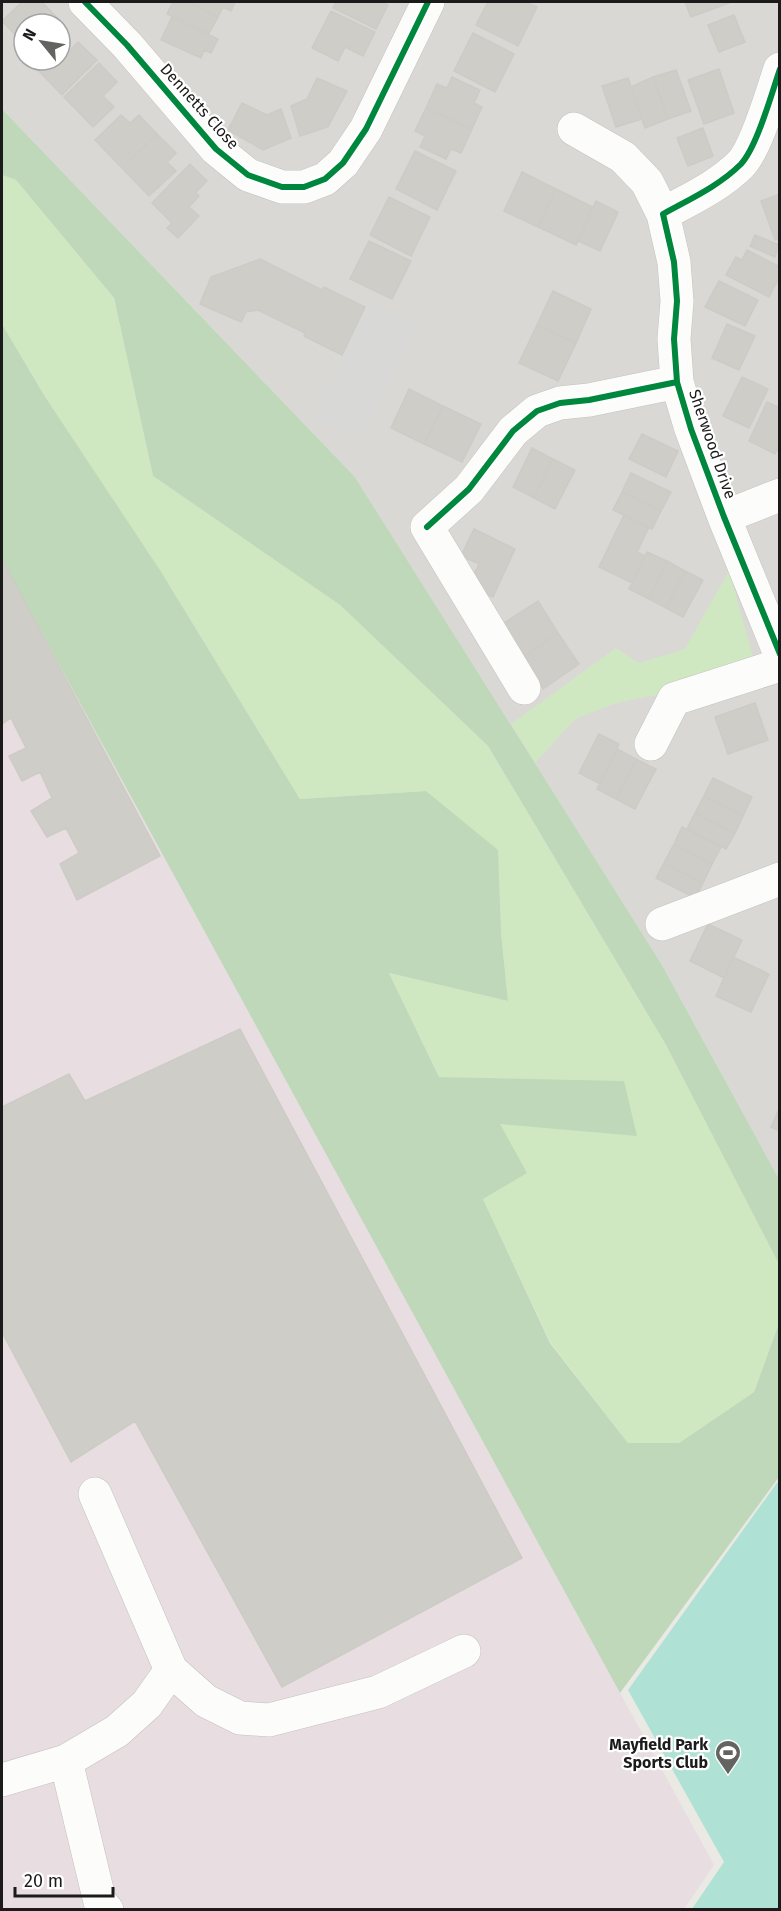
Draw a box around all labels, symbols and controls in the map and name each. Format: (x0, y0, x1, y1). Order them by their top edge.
north arrow (12, 12, 72, 72)
text: N (19, 25, 40, 44)
street label: Dennetts Close (156, 60, 243, 153)
street label: Sherwood Drive (685, 387, 740, 501)
place label: Mayfield Park Sports Club (609, 1735, 708, 1772)
sports icon: Mayfield Park Sports Club (713, 1738, 743, 1776)
scale bar (15, 1860, 112, 1898)
text: 20 m (24, 1870, 63, 1892)

